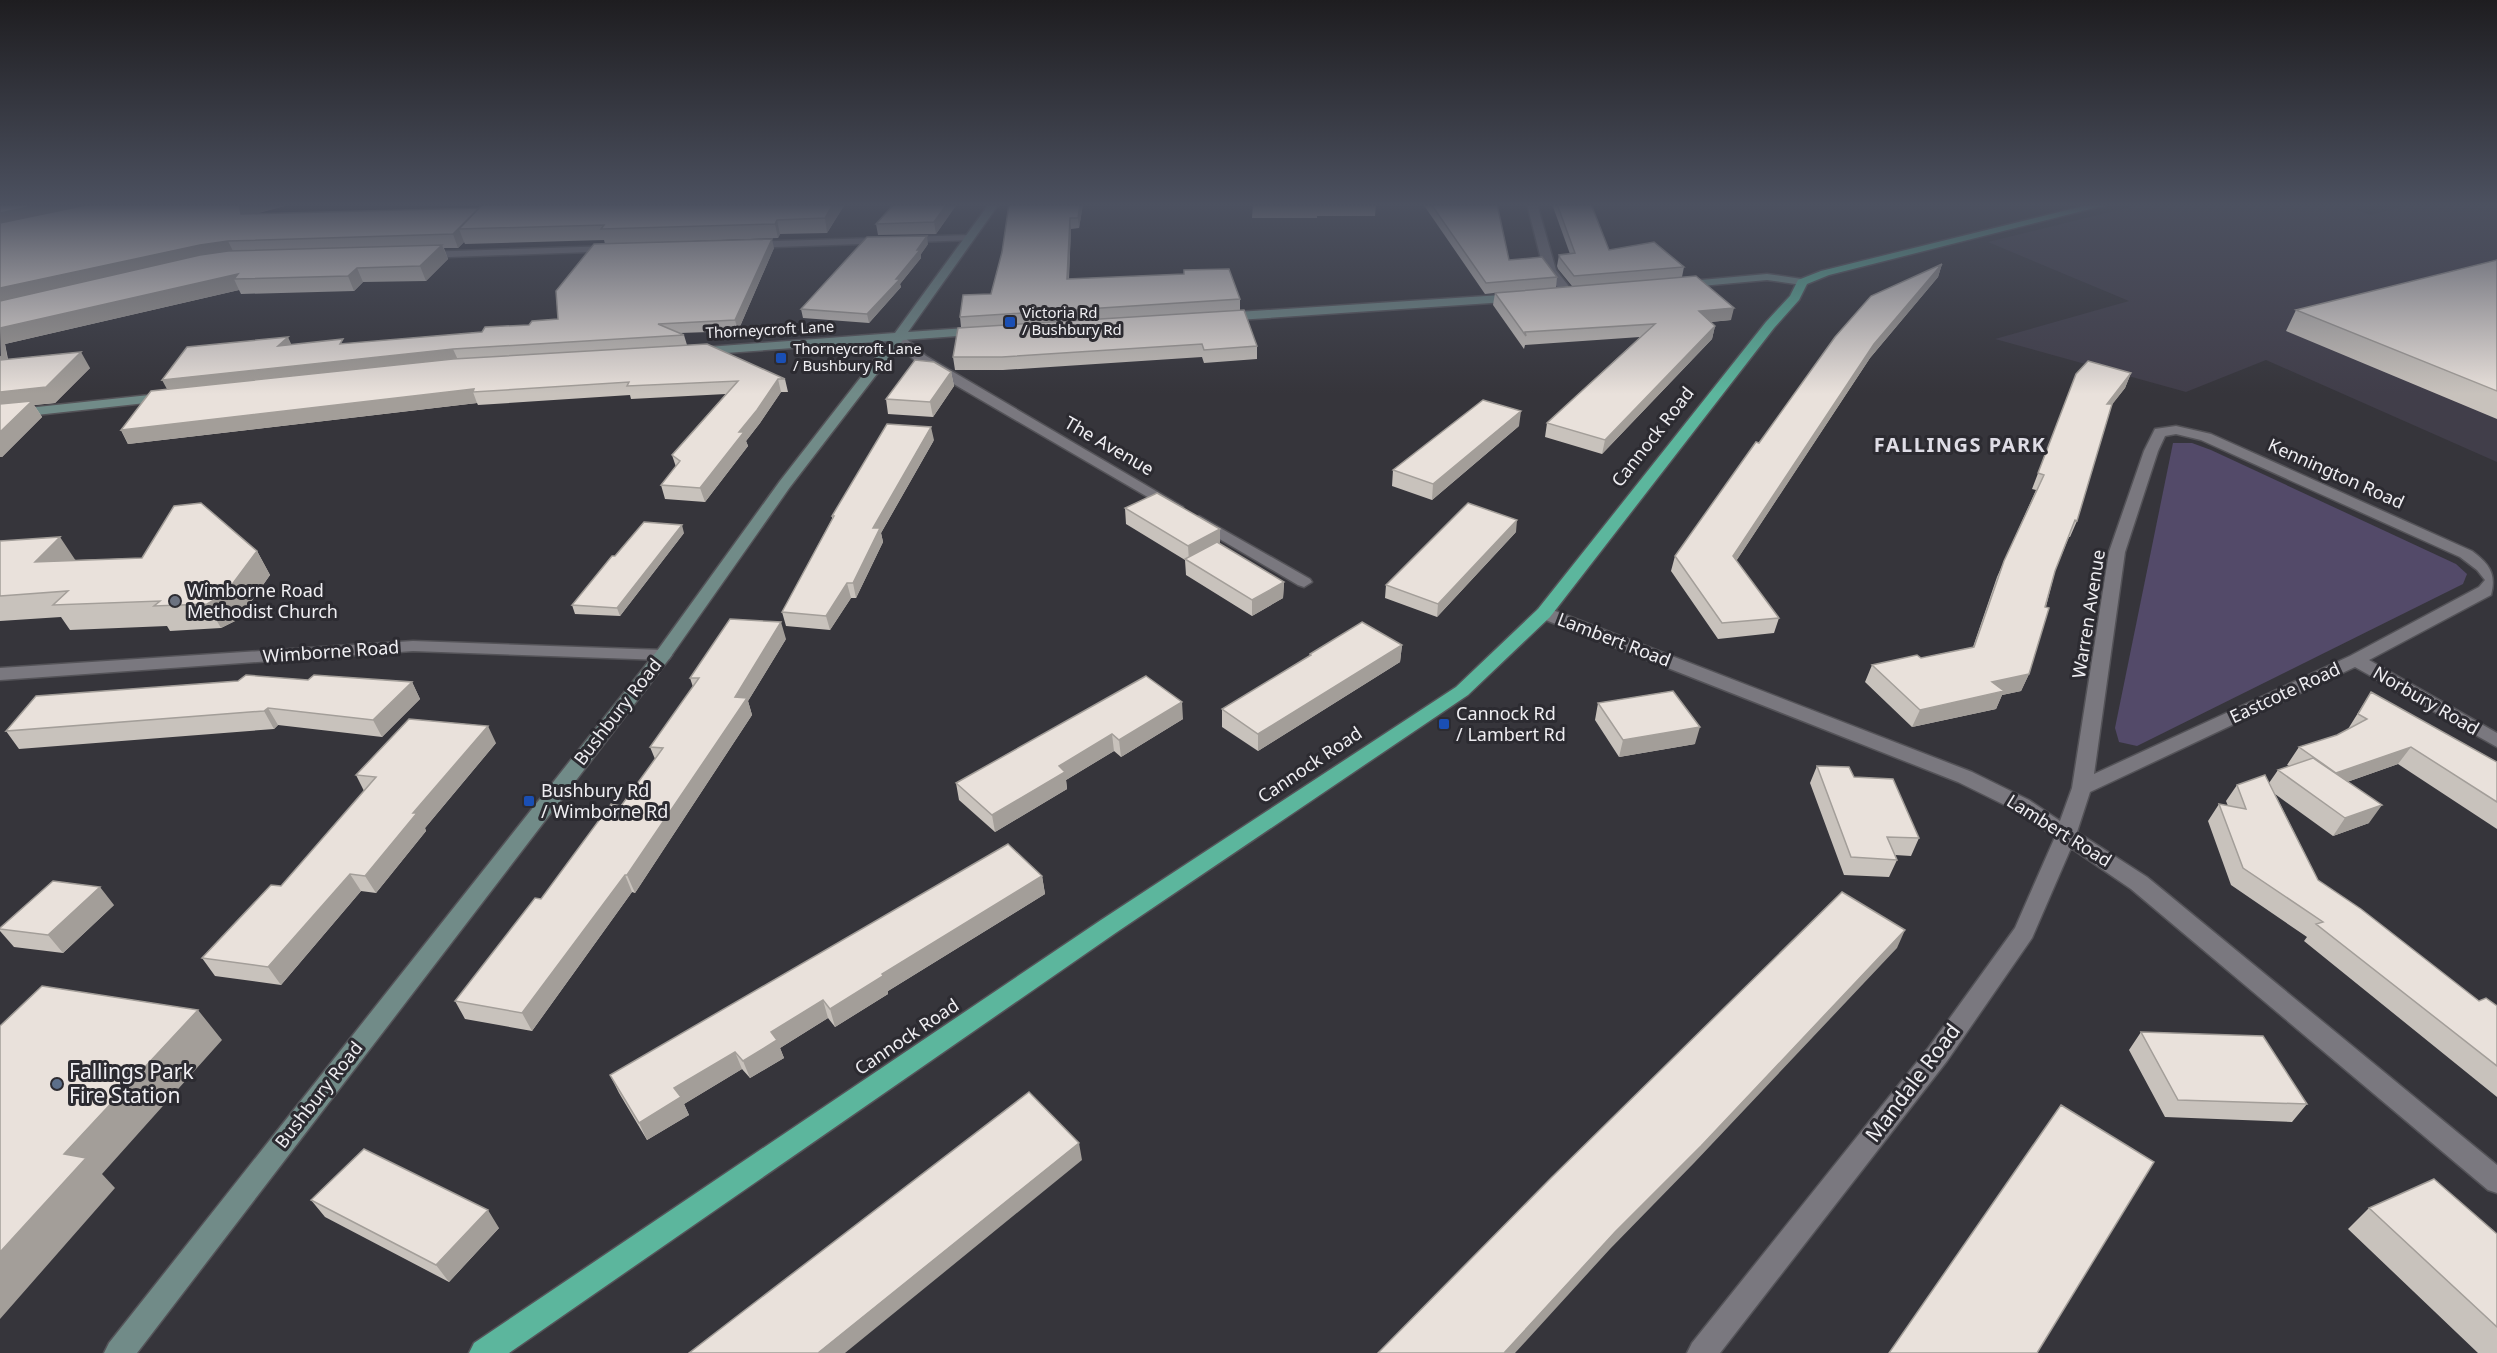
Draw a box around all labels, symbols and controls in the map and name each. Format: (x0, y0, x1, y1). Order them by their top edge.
place label: Victoria Rd / Bushbury Rd (1022, 302, 1122, 339)
marker: Victoria Rd / Bushbury Rd (1003, 315, 1017, 329)
street label: Thorneycroft Lane (705, 316, 835, 342)
place label: Thorneycroft Lane / Bushbury Rd (793, 338, 922, 375)
marker: Thorneycroft Lane / Bushbury Rd (774, 351, 788, 365)
street label: Cannock Road (1606, 381, 1699, 491)
street label: The Avenue (1061, 410, 1158, 480)
district label: FALLINGS PARK (1874, 431, 2046, 458)
street label: Kennington Road (2264, 432, 2408, 514)
street label: Warren Avenue (2066, 548, 2110, 680)
place label: Wimborne Road Methodist Church (187, 578, 338, 623)
marker: Wimborne Road Methodist Church (168, 594, 182, 608)
street label: Lambert Road (1554, 606, 1674, 672)
street label: Wimborne Road (262, 634, 400, 668)
street label: Bushbury Road (568, 653, 666, 770)
street label: Eastcote Road (2225, 656, 2344, 728)
street label: Norbury Road (2369, 660, 2484, 740)
place label: Cannock Rd / Lambert Rd (1456, 701, 1566, 746)
marker: Cannock Rd / Lambert Rd (1437, 717, 1451, 731)
street label: Cannock Road (1253, 720, 1366, 808)
place label: Bushbury Rd / Wimborne Rd (541, 778, 668, 823)
street label: Lambert Road (2003, 788, 2117, 872)
marker: Bushbury Rd / Wimborne Rd (522, 794, 536, 808)
street label: Cannock Road (850, 992, 963, 1080)
street label: Mandale Road (1858, 1017, 1966, 1147)
street label: Bushbury Road (269, 1036, 367, 1153)
place label: Fallings Park Fire Station (69, 1057, 195, 1109)
marker: Fallings Park Fire Station (50, 1077, 64, 1091)

